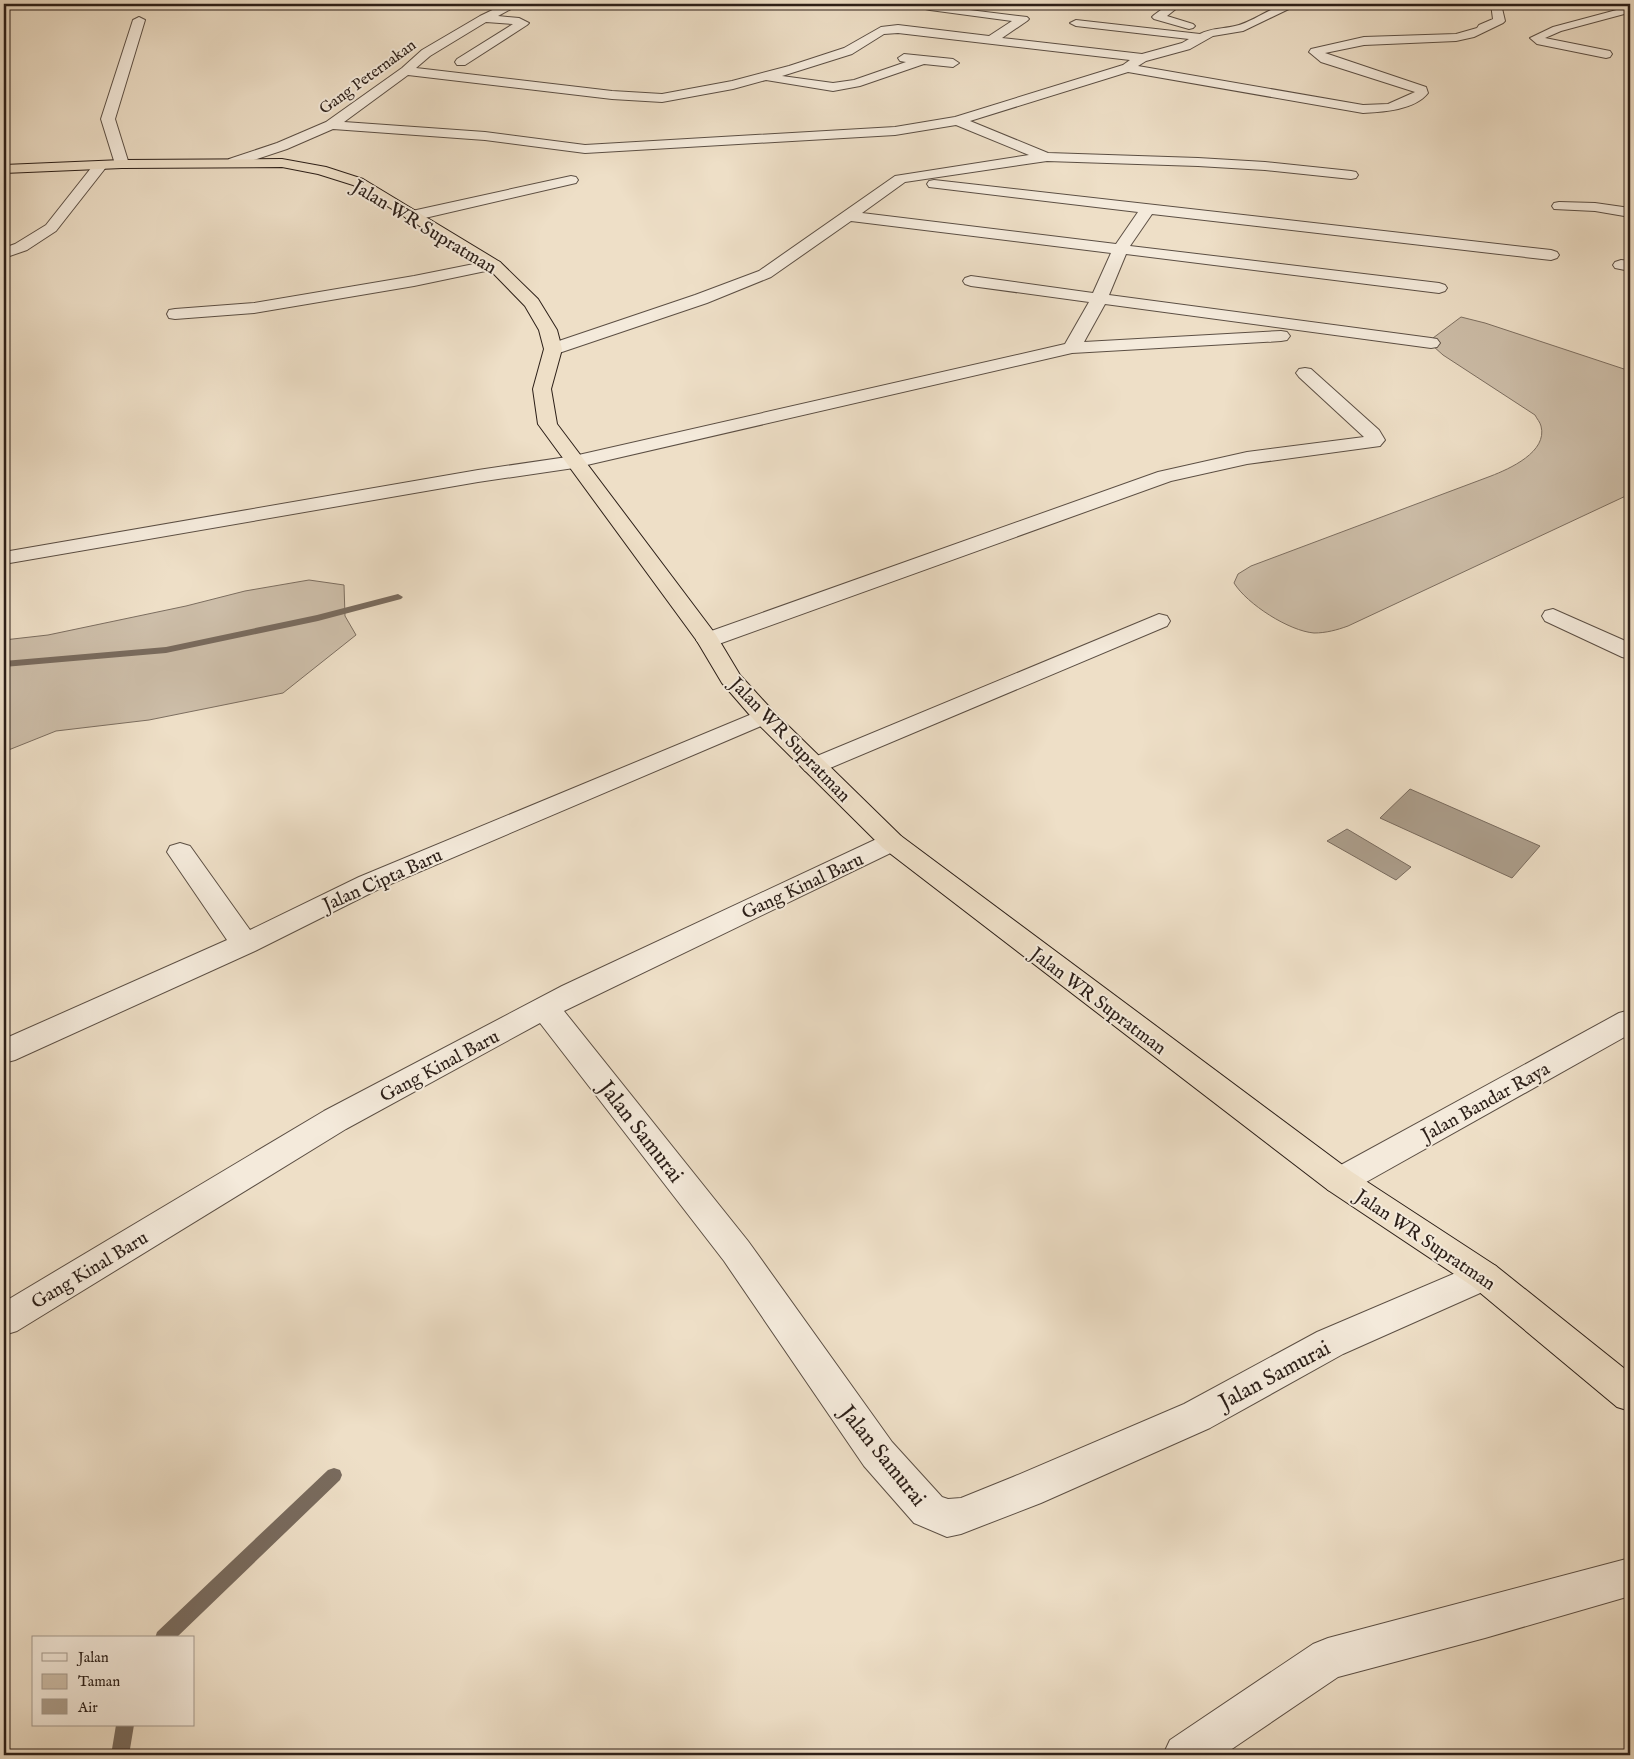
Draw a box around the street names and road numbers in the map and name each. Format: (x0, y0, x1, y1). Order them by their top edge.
street label: Gang Peternakan (316, 35, 421, 119)
street label: Jalan WR Supratman (346, 174, 501, 280)
street label: Jalan WR Supratman (722, 672, 855, 808)
street label: Jalan Cipta Baru (317, 844, 447, 919)
street label: Gang Kinal Baru (738, 848, 868, 926)
street label: Jalan WR Supratman (1023, 941, 1171, 1061)
street label: Gang Kinal Baru (376, 1025, 504, 1108)
street label: Jalan Bandar Raya (1416, 1057, 1555, 1149)
street label: Jalan Samurai (590, 1073, 689, 1189)
street label: Jalan WR Supratman (1348, 1184, 1500, 1297)
street label: Gang Kinal Baru (27, 1226, 153, 1315)
street label: Jalan Samurai (1212, 1335, 1336, 1418)
street label: Jalan Samurai (831, 1398, 932, 1513)

